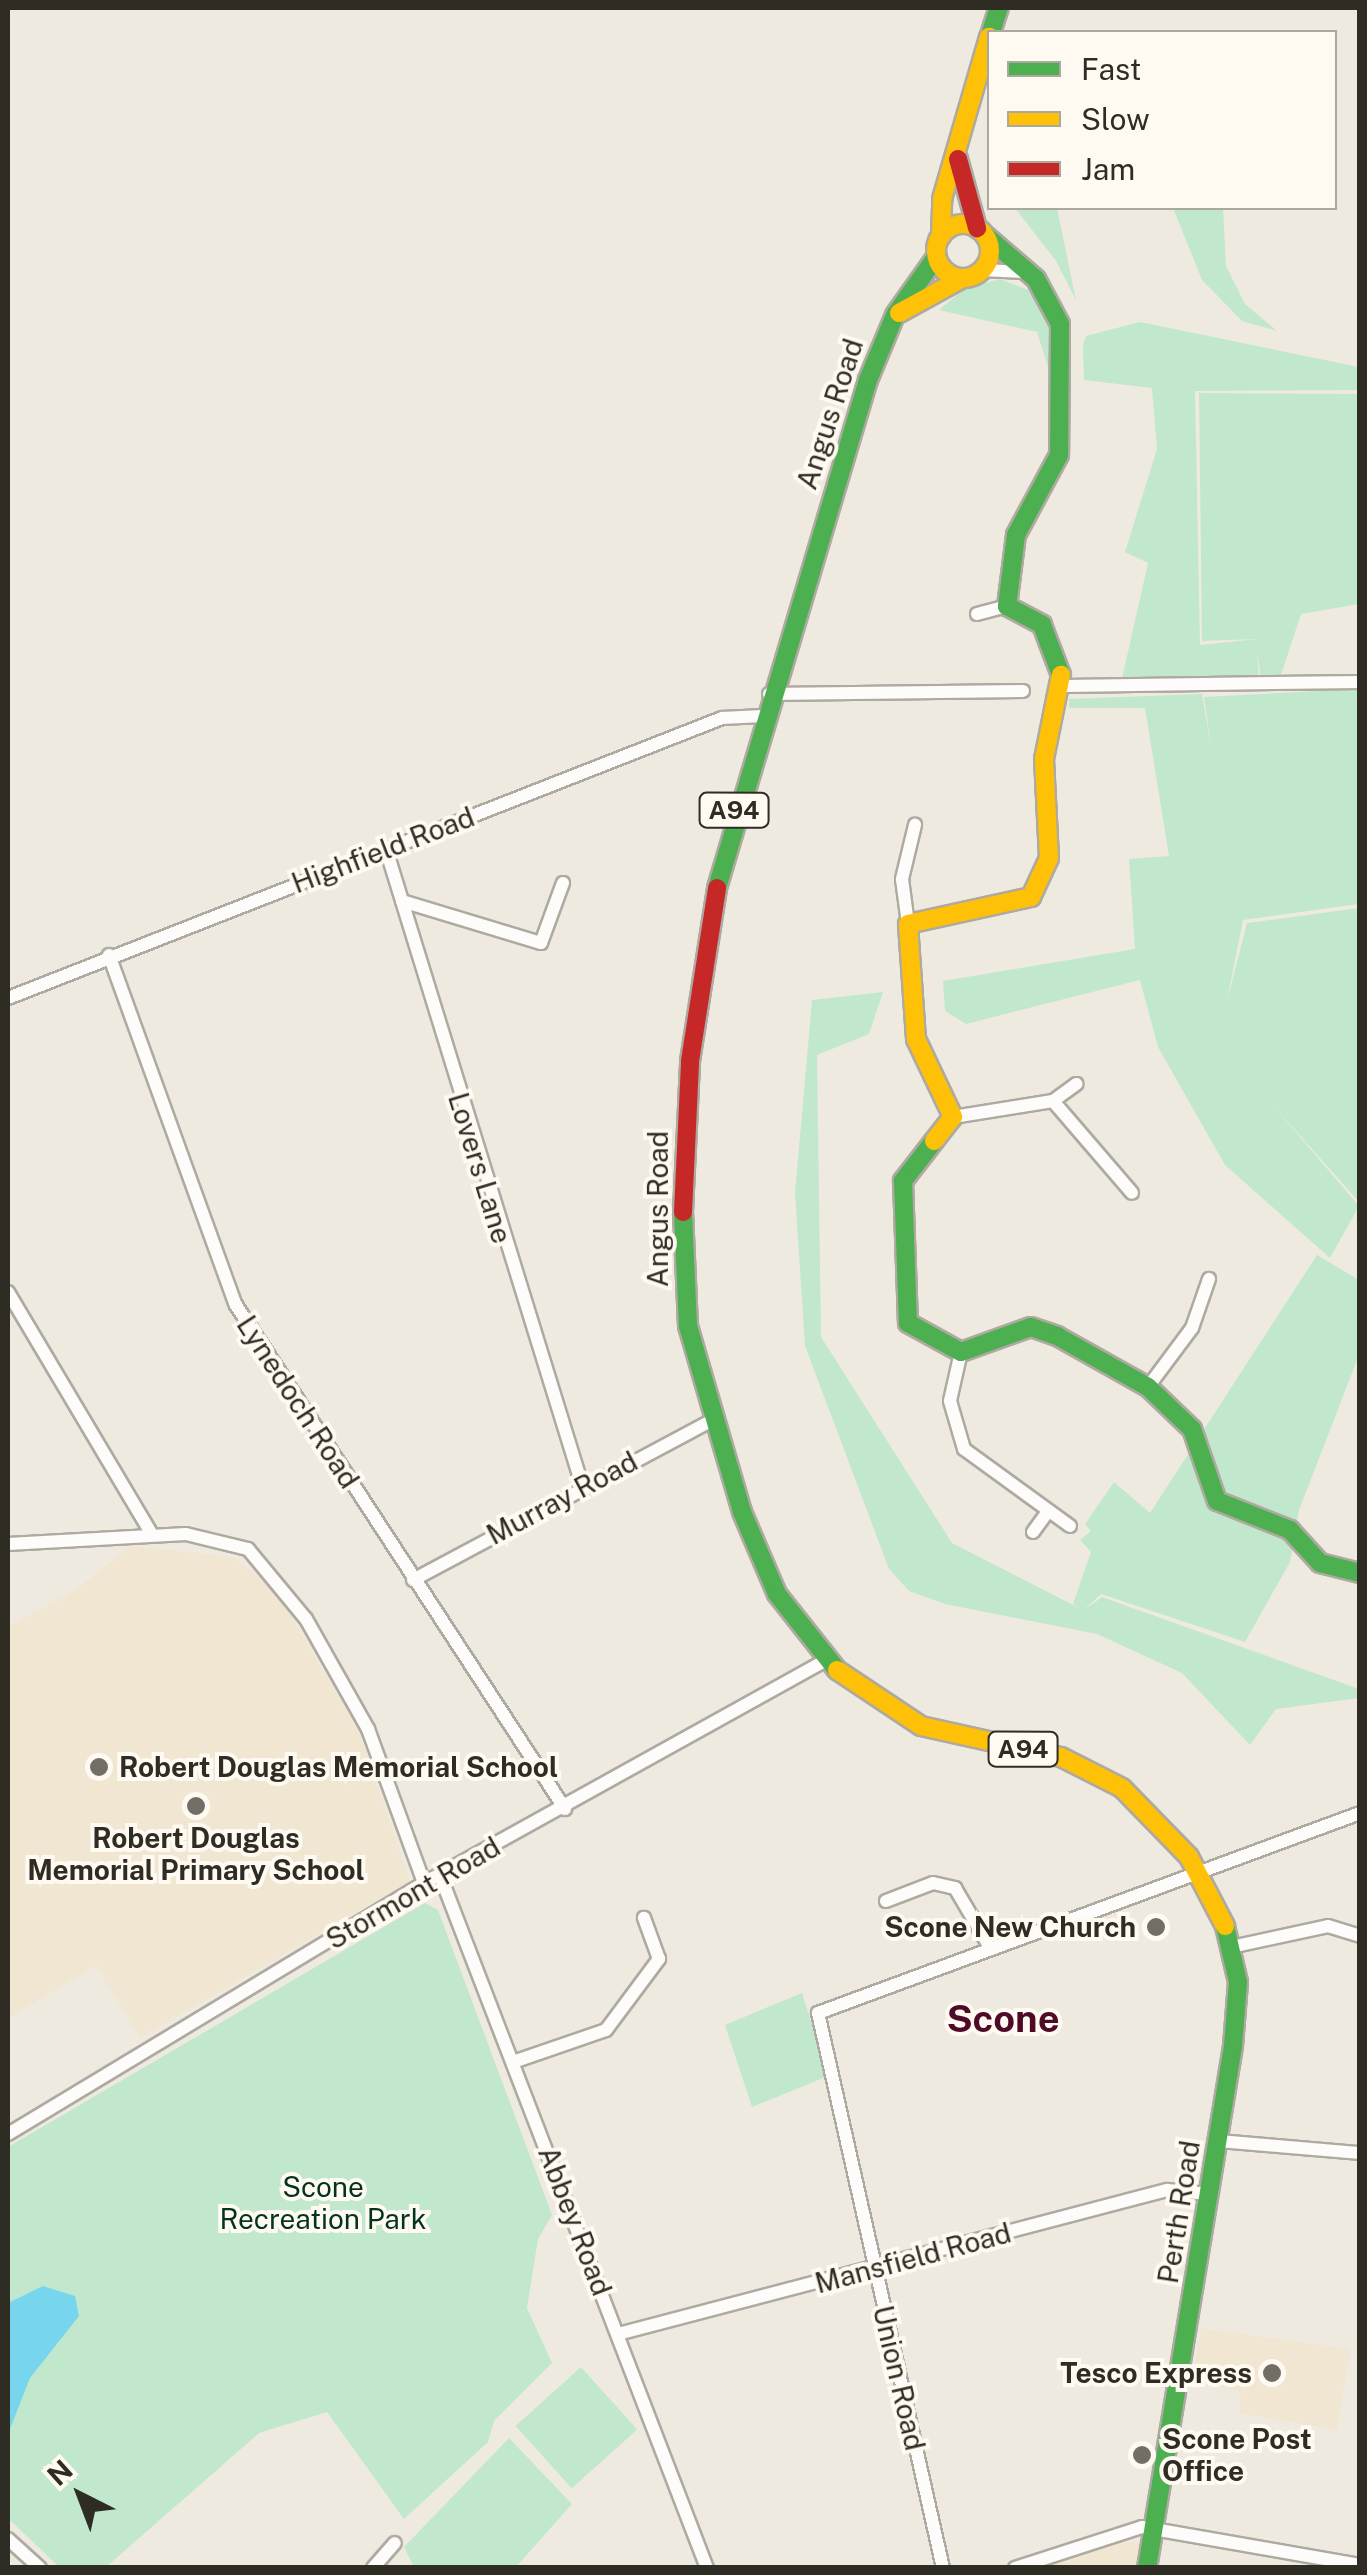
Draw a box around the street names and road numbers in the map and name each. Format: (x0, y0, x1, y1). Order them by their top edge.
street label: Angus Road (790, 334, 870, 494)
road number: A94 (696, 790, 772, 830)
street label: Highfield Road (287, 800, 479, 900)
street label: Lovers Lane (441, 1089, 519, 1247)
street label: Angus Road (641, 1131, 675, 1287)
street label: Lynedoch Road (230, 1309, 366, 1495)
street label: Murray Road (481, 1444, 643, 1552)
road number: A94 (986, 1729, 1060, 1769)
street label: Stormont Road (320, 1830, 506, 1956)
street label: Perth Road (1151, 2138, 1207, 2286)
street label: Abbey Road (531, 2142, 619, 2300)
street label: Mansfield Road (811, 2216, 1015, 2300)
street label: Union Road (866, 2302, 932, 2454)

